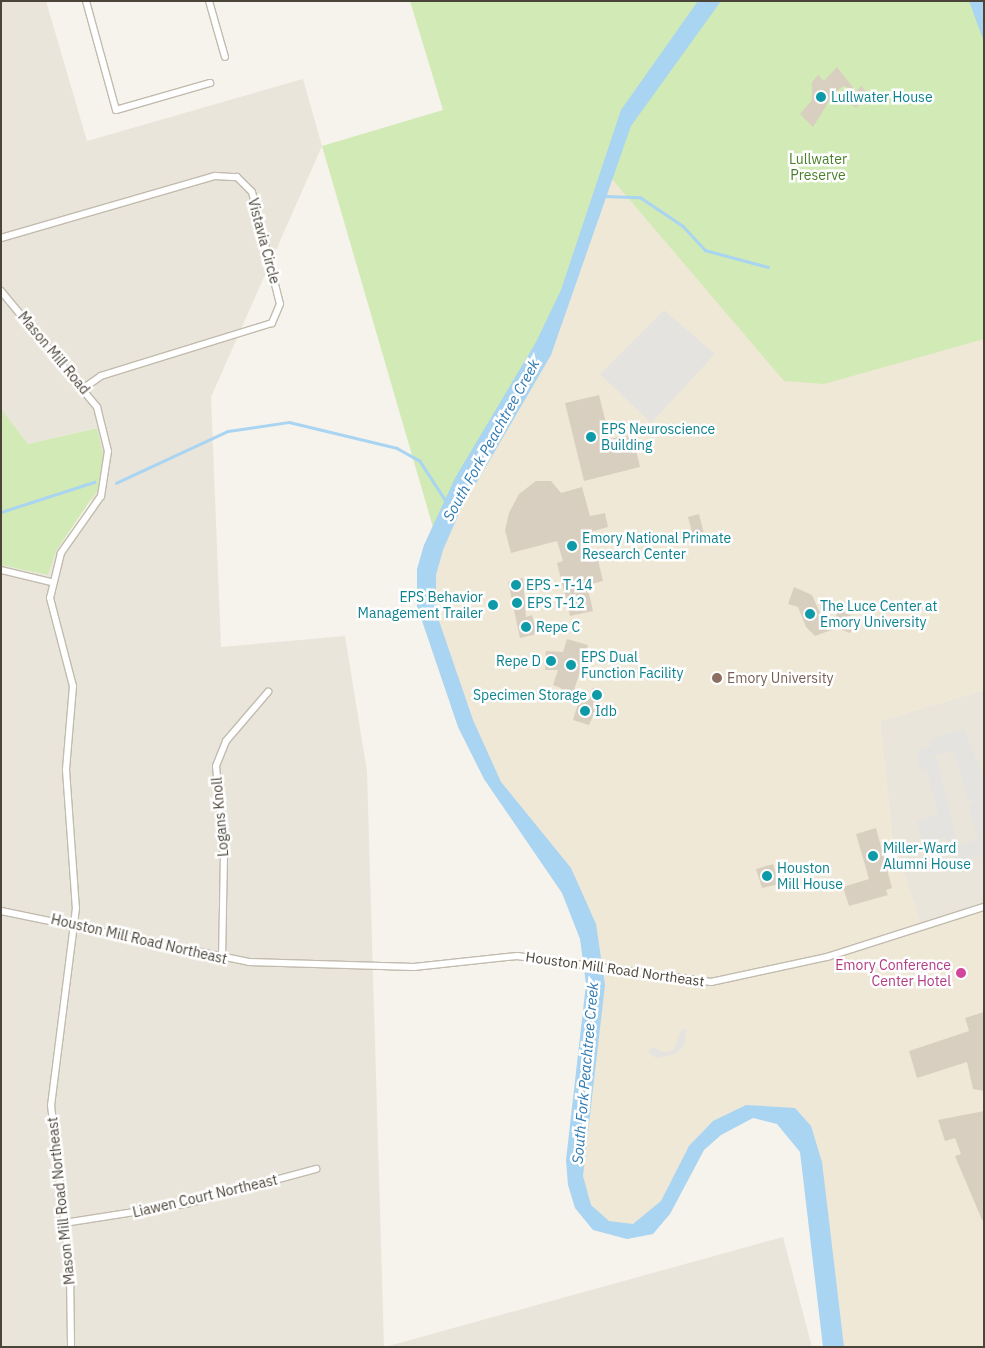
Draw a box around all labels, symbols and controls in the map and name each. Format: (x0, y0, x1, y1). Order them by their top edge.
place label: Lullwater House (831, 89, 933, 105)
marker: Lullwater House (815, 91, 827, 103)
park label: Lullwater Preserve (789, 151, 847, 184)
street label: Vistavia Circle (244, 196, 284, 286)
street label: Mason Mill Road (15, 308, 93, 398)
water label: South Fork Peachtree Creek (439, 356, 543, 524)
place label: EPS Neuroscience Building (601, 421, 715, 454)
marker: EPS Neuroscience Building (585, 431, 597, 443)
place label: Emory National Primate Research Center (582, 530, 731, 562)
marker: Emory National Primate Research Center (566, 540, 578, 552)
place label: EPS - T-14 (526, 577, 593, 593)
marker: EPS - T-14 (510, 579, 522, 591)
place label: EPS Behavior Management Trailer (358, 589, 483, 622)
place label: EPS T-12 (527, 595, 585, 611)
marker: EPS T-12 (511, 597, 523, 609)
place label: The Luce Center at Emory University (820, 598, 937, 630)
marker: EPS Behavior Management Trailer (487, 599, 499, 611)
marker: The Luce Center at Emory University (804, 608, 816, 620)
place label: Repe C (536, 619, 580, 635)
marker: Repe C (520, 621, 532, 633)
place label: EPS Dual Function Facility (581, 649, 683, 682)
place label: Repe D (496, 653, 541, 669)
marker: Repe D (545, 655, 557, 667)
marker: EPS Dual Function Facility (565, 659, 577, 671)
place label: Emory University (727, 670, 834, 686)
marker: Emory University (711, 672, 723, 684)
place label: Specimen Storage (473, 687, 587, 703)
marker: Specimen Storage (591, 689, 603, 701)
place label: Idb (595, 703, 617, 719)
marker: Idb (579, 705, 591, 717)
street label: Logans Knoll (208, 777, 232, 857)
place label: Miller-Ward Alumni House (883, 840, 971, 872)
marker: Miller-Ward Alumni House (867, 850, 879, 862)
place label: Houston Mill House (777, 860, 843, 892)
marker: Houston Mill House (761, 870, 773, 882)
street label: Houston Mill Road Northeast (49, 911, 229, 967)
street label: Houston Mill Road Northeast (525, 948, 705, 990)
place label: Emory Conference Center Hotel (835, 957, 951, 990)
marker: Emory Conference Center Hotel (955, 967, 967, 979)
water label: South Fork Peachtree Creek (568, 981, 602, 1165)
street label: Mason Mill Road Northeast (44, 1116, 78, 1286)
street label: Liawen Court Northeast (131, 1171, 279, 1221)

